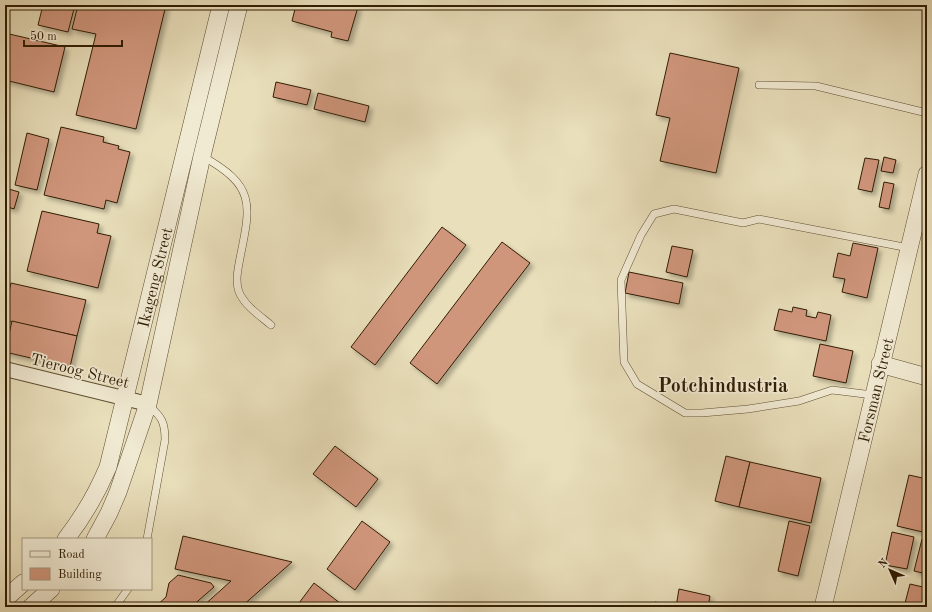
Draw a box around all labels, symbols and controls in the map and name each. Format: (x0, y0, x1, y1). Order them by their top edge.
scale bar (24, 22, 122, 48)
text: 50 m (30, 30, 57, 43)
street label: Ikageng Street (136, 225, 176, 329)
street label: Forsman Street (857, 336, 897, 445)
street label: Tieroog Street (29, 352, 131, 392)
district label: Potchindustria (658, 377, 788, 397)
legend (22, 538, 152, 590)
text: Road (58, 549, 85, 561)
north arrow (870, 550, 910, 590)
text: N (877, 557, 891, 571)
text: Building (58, 569, 102, 581)

